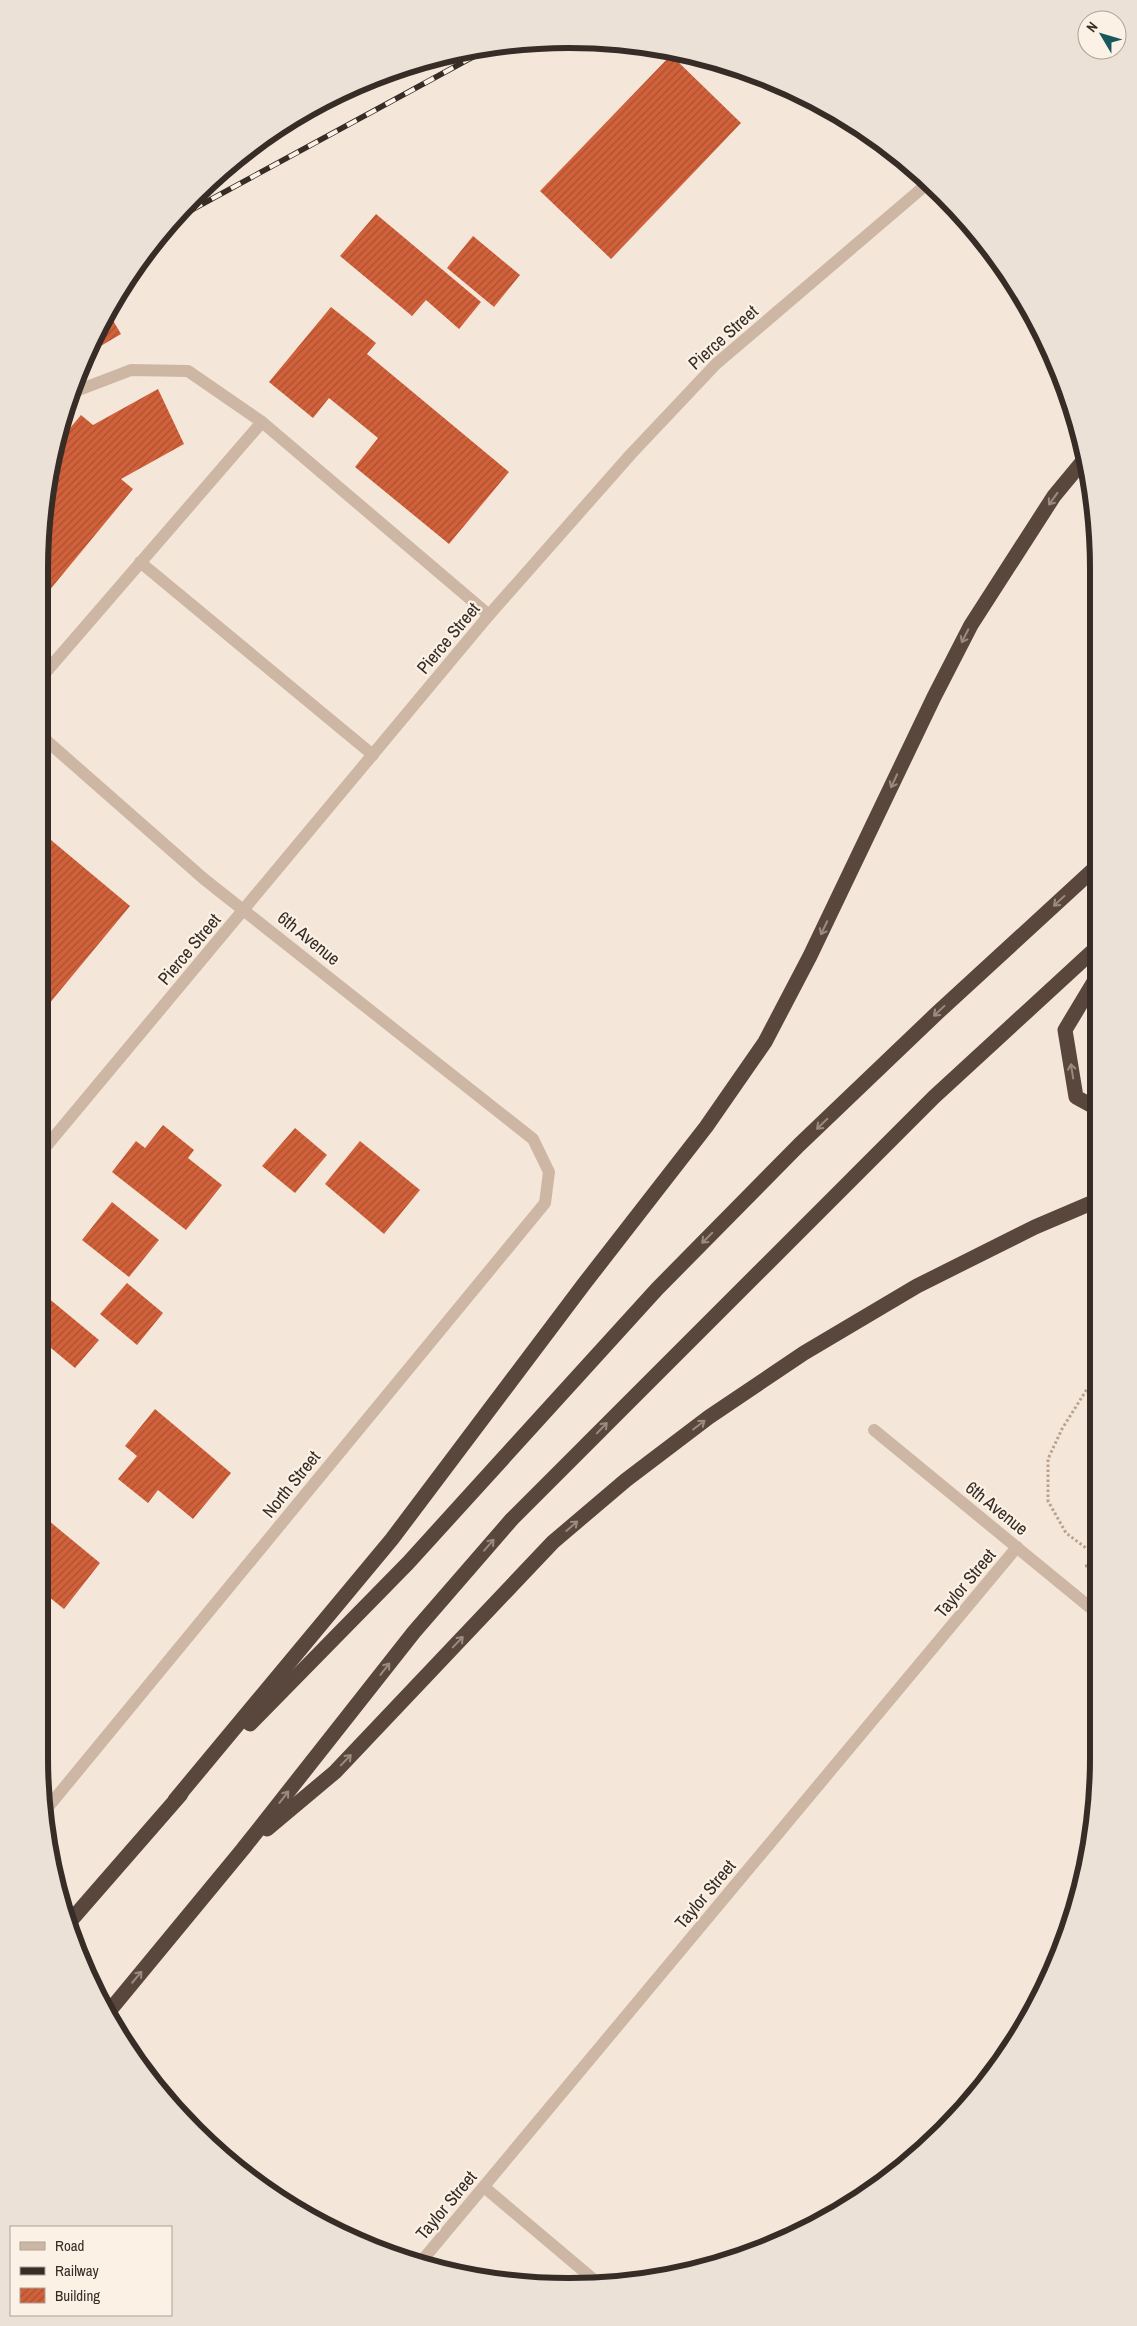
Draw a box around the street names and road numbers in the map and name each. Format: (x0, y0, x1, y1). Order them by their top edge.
street label: Pierce Street (683, 299, 763, 375)
street label: Pierce Street (411, 597, 485, 679)
street label: 6th Avenue (273, 905, 345, 971)
street label: Pierce Street (152, 908, 226, 990)
street label: North Street (256, 1445, 326, 1523)
street label: 6th Avenue (961, 1475, 1033, 1541)
street label: Taylor Street (929, 1543, 1001, 1623)
street label: Taylor Street (669, 1854, 741, 1934)
street label: Taylor Street (410, 2165, 482, 2245)

